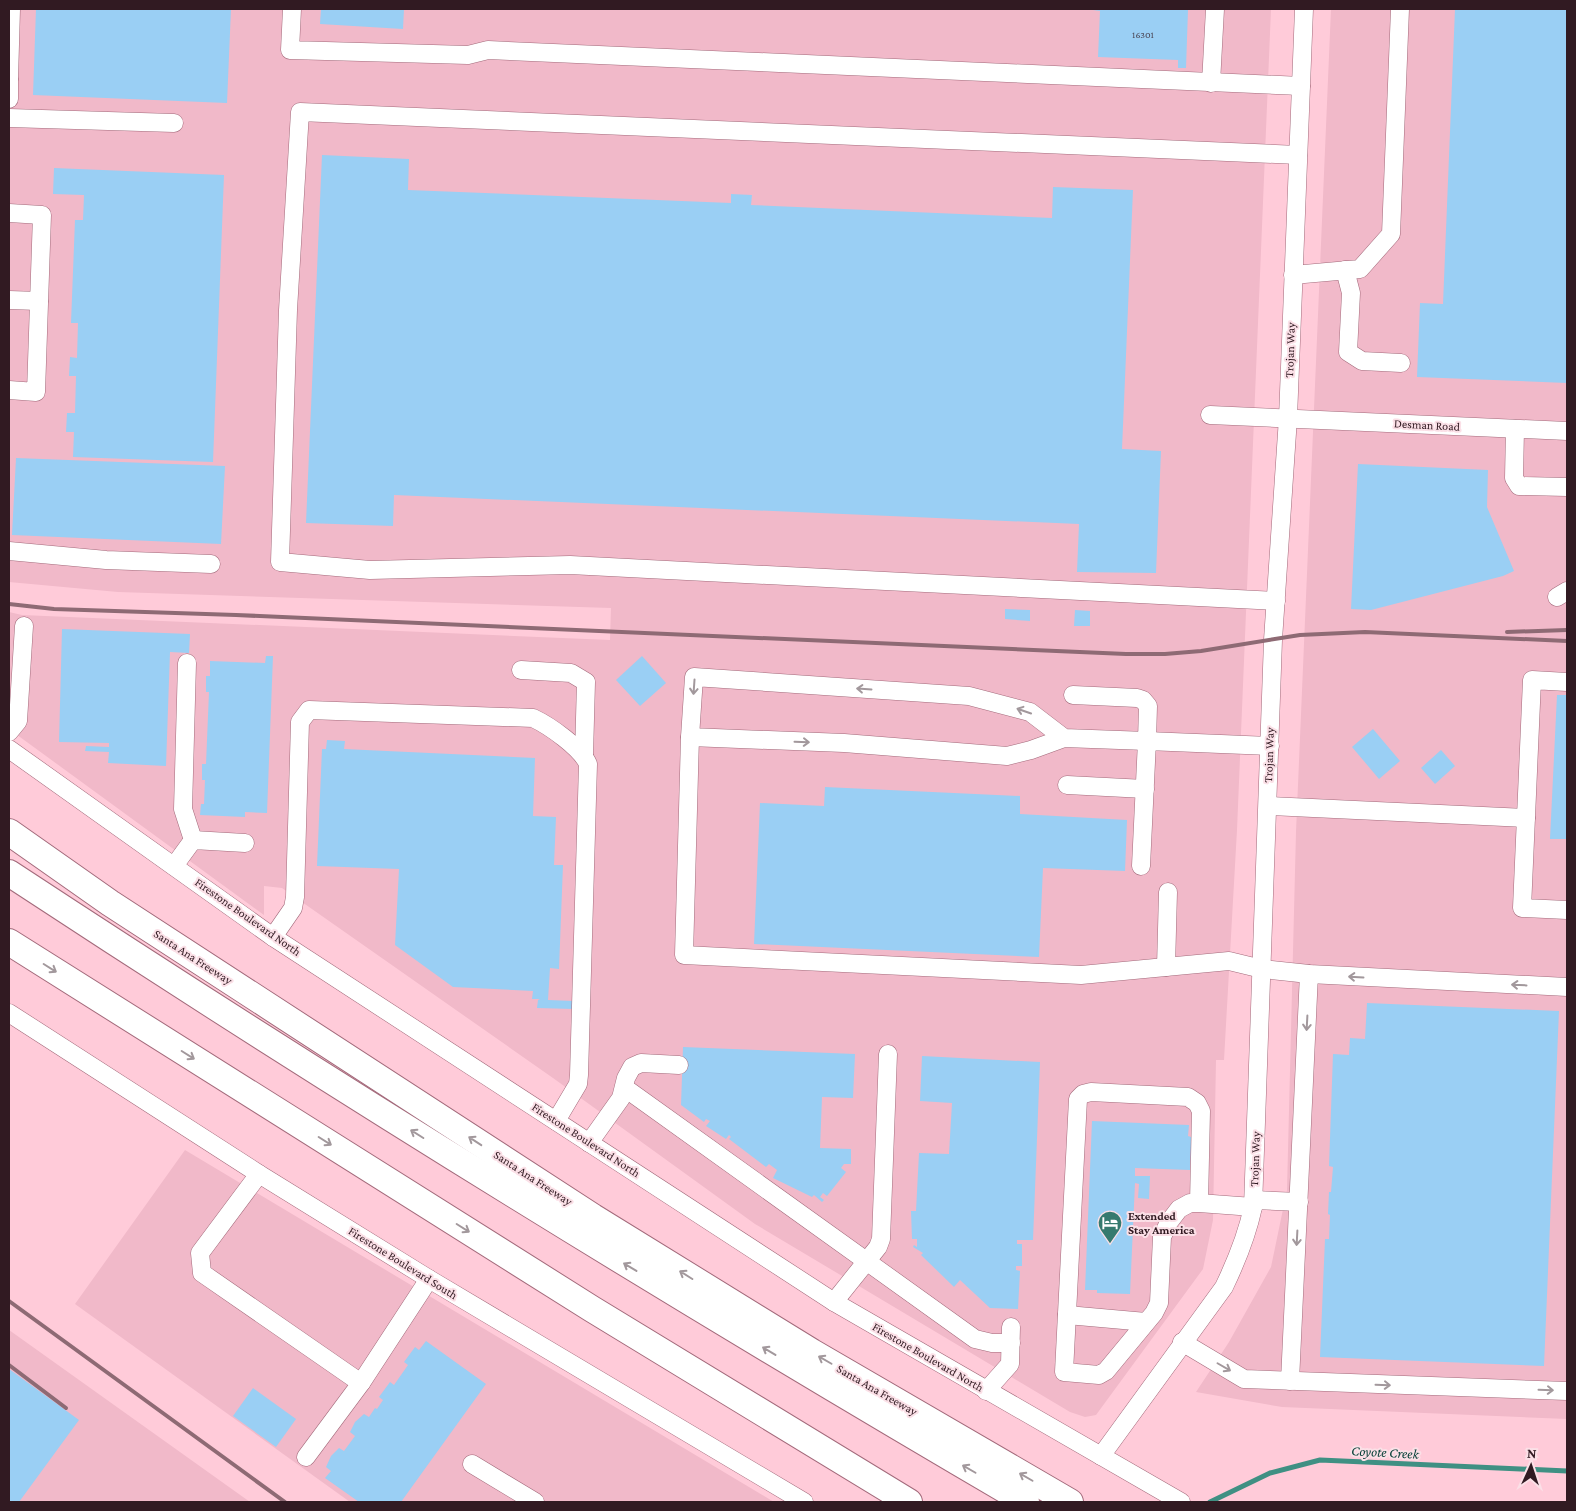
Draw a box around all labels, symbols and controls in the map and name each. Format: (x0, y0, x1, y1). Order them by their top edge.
house number: 16301 (1132, 29, 1154, 40)
street label: Trojan Way (1282, 322, 1298, 378)
street label: Desman Road (1394, 416, 1461, 434)
one-way arrow (689, 679, 698, 695)
one-way arrow (856, 684, 872, 693)
one-way arrow (1017, 706, 1032, 715)
street label: Trojan Way (1261, 727, 1277, 783)
one-way arrow (794, 737, 810, 746)
street label: Firestone Boulevard North (192, 875, 304, 959)
street label: Santa Ana Freeway (151, 926, 235, 988)
one-way arrow (43, 963, 57, 973)
one-way arrow (1349, 972, 1365, 981)
one-way arrow (1511, 980, 1527, 989)
one-way arrow (1302, 1015, 1311, 1031)
one-way arrow (180, 1050, 194, 1060)
street label: Firestone Boulevard North (529, 1100, 643, 1181)
one-way arrow (411, 1129, 425, 1139)
street label: Trojan Way (1247, 1131, 1263, 1187)
one-way arrow (318, 1136, 332, 1146)
one-way arrow (469, 1136, 483, 1146)
street label: Santa Ana Freeway (491, 1147, 575, 1209)
place label: Extended Stay America (1128, 1209, 1195, 1237)
hotel icon: Extended Stay America (1097, 1210, 1123, 1244)
one-way arrow (455, 1223, 469, 1233)
street label: Firestone Boulevard South (346, 1224, 461, 1303)
one-way arrow (1292, 1230, 1302, 1246)
one-way arrow (623, 1261, 637, 1271)
one-way arrow (680, 1269, 694, 1279)
street label: Firestone Boulevard North (870, 1319, 987, 1395)
one-way arrow (762, 1345, 776, 1355)
one-way arrow (818, 1354, 832, 1364)
street label: Santa Ana Freeway (834, 1361, 920, 1419)
one-way arrow (1217, 1363, 1231, 1373)
one-way arrow (1375, 1380, 1391, 1389)
one-way arrow (1537, 1386, 1553, 1395)
north arrow (1506, 1441, 1556, 1491)
water label: Coyote Creek (1351, 1442, 1420, 1462)
text: N (1526, 1445, 1537, 1461)
one-way arrow (962, 1463, 976, 1473)
one-way arrow (1019, 1471, 1033, 1481)

